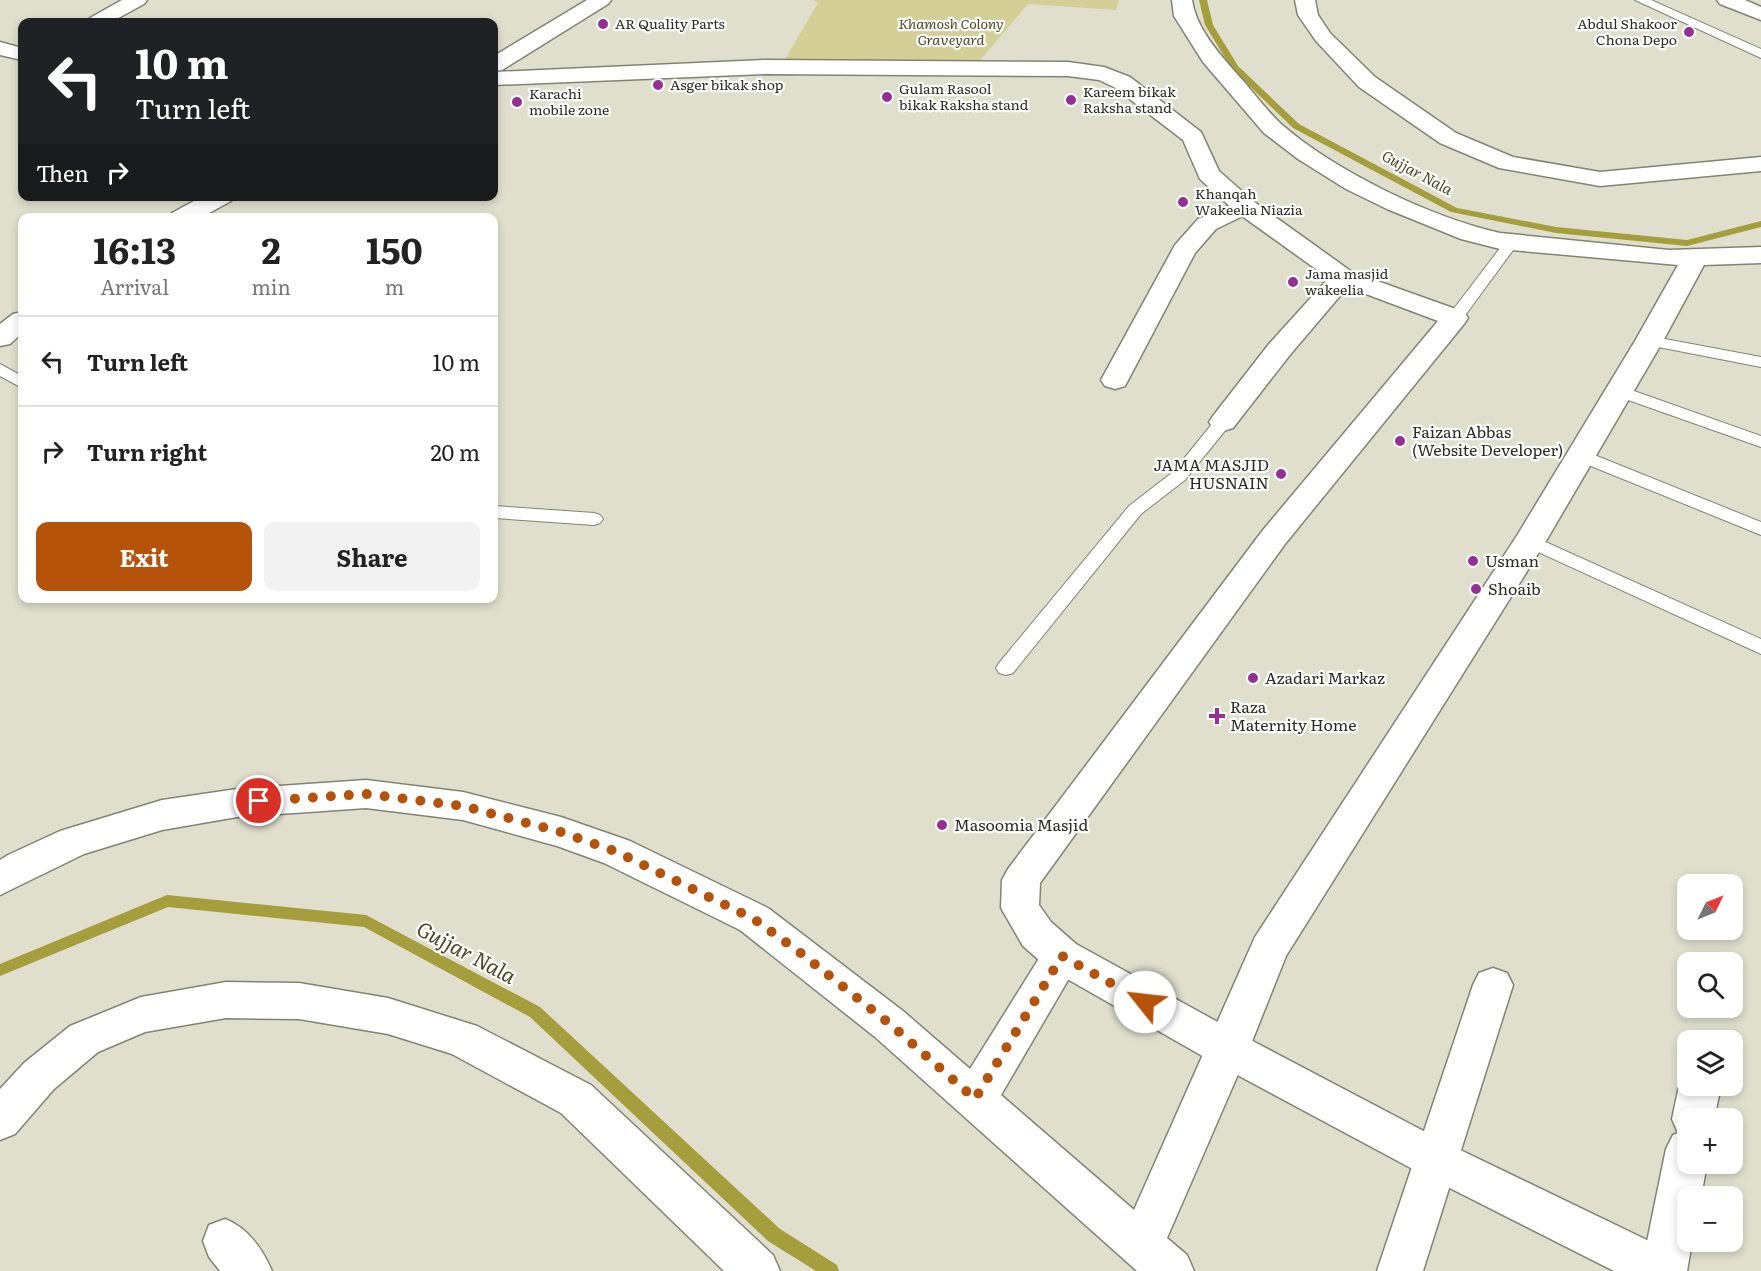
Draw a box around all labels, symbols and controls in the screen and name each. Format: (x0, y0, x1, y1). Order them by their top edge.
place label: AR Quality Parts (615, 13, 725, 33)
park label: Khamosh Colony Graveyard (898, 13, 1004, 49)
place label: Abdul Shakoor Chona Depo (1577, 13, 1677, 49)
marker: AR Quality Parts (596, 17, 610, 31)
marker: Abdul Shakoor Chona Depo (1682, 25, 1696, 39)
text: 10 m (135, 30, 229, 92)
icon: left (36, 42, 114, 120)
place label: Asger bikak shop (670, 74, 783, 94)
marker: Asger bikak shop (651, 78, 665, 92)
place label: Gulam Rasool bikak Raksha stand (899, 78, 1029, 114)
place label: Kareem bikak Raksha stand (1083, 81, 1176, 117)
place label: Karachi mobile zone (529, 83, 609, 119)
text: Turn left (135, 87, 250, 127)
marker: Gulam Rasool bikak Raksha stand (880, 90, 894, 104)
marker: Kareem bikak Raksha stand (1064, 93, 1078, 107)
marker: Karachi mobile zone (510, 95, 524, 109)
water label: Gujjar Nala (1378, 143, 1458, 200)
text: Then (36, 156, 89, 189)
icon: right (101, 156, 134, 189)
place label: Khanqah Wakeelia Niazia (1195, 183, 1303, 219)
marker: Khanqah Wakeelia Niazia (1176, 195, 1190, 209)
text: 16:13 (93, 222, 176, 275)
text: 2 (261, 222, 281, 275)
text: 150 (366, 222, 423, 275)
place label: Jama masjid wakeelia (1305, 263, 1389, 299)
text: Arrival (101, 271, 169, 301)
text: min (251, 271, 291, 301)
text: m (385, 271, 404, 301)
marker: Jama masjid wakeelia (1286, 275, 1300, 289)
icon: left (36, 345, 69, 378)
text: Turn left (87, 345, 188, 378)
text: 10 m (433, 345, 480, 378)
place label: Faizan Abbas (Website Developer) (1412, 419, 1563, 461)
marker: Faizan Abbas (Website Developer) (1393, 434, 1407, 448)
icon: right (36, 435, 69, 468)
text: Turn right (87, 435, 207, 468)
text: 20 m (430, 435, 480, 468)
place label: JAMA MASJID HUSNAIN (1153, 452, 1269, 494)
marker: JAMA MASJID HUSNAIN (1274, 467, 1288, 481)
button: Exit (36, 522, 252, 591)
button: Share (264, 522, 480, 591)
place label: Usman (1485, 548, 1540, 572)
marker: Usman (1466, 554, 1480, 568)
place label: Shoaib (1488, 576, 1541, 600)
marker: Shoaib (1469, 582, 1483, 596)
place label: Azadari Markaz (1265, 665, 1385, 689)
marker: Azadari Markaz (1246, 671, 1260, 685)
place label: Raza Maternity Home (1230, 694, 1356, 736)
marker: Raza Maternity Home (1208, 707, 1226, 725)
pin (233, 775, 284, 826)
icon: arrive (242, 784, 275, 817)
place label: Masoomia Masjid (954, 812, 1088, 836)
marker: Masoomia Masjid (935, 818, 949, 832)
north arrow (1677, 874, 1743, 940)
map controls (1677, 874, 1743, 1252)
water label: Gujjar Nala (412, 912, 522, 990)
button: search (1677, 952, 1743, 1018)
position arrow (1113, 970, 1177, 1034)
button: layers (1677, 1030, 1743, 1096)
button: + (1677, 1108, 1743, 1174)
button: − (1677, 1186, 1743, 1252)

